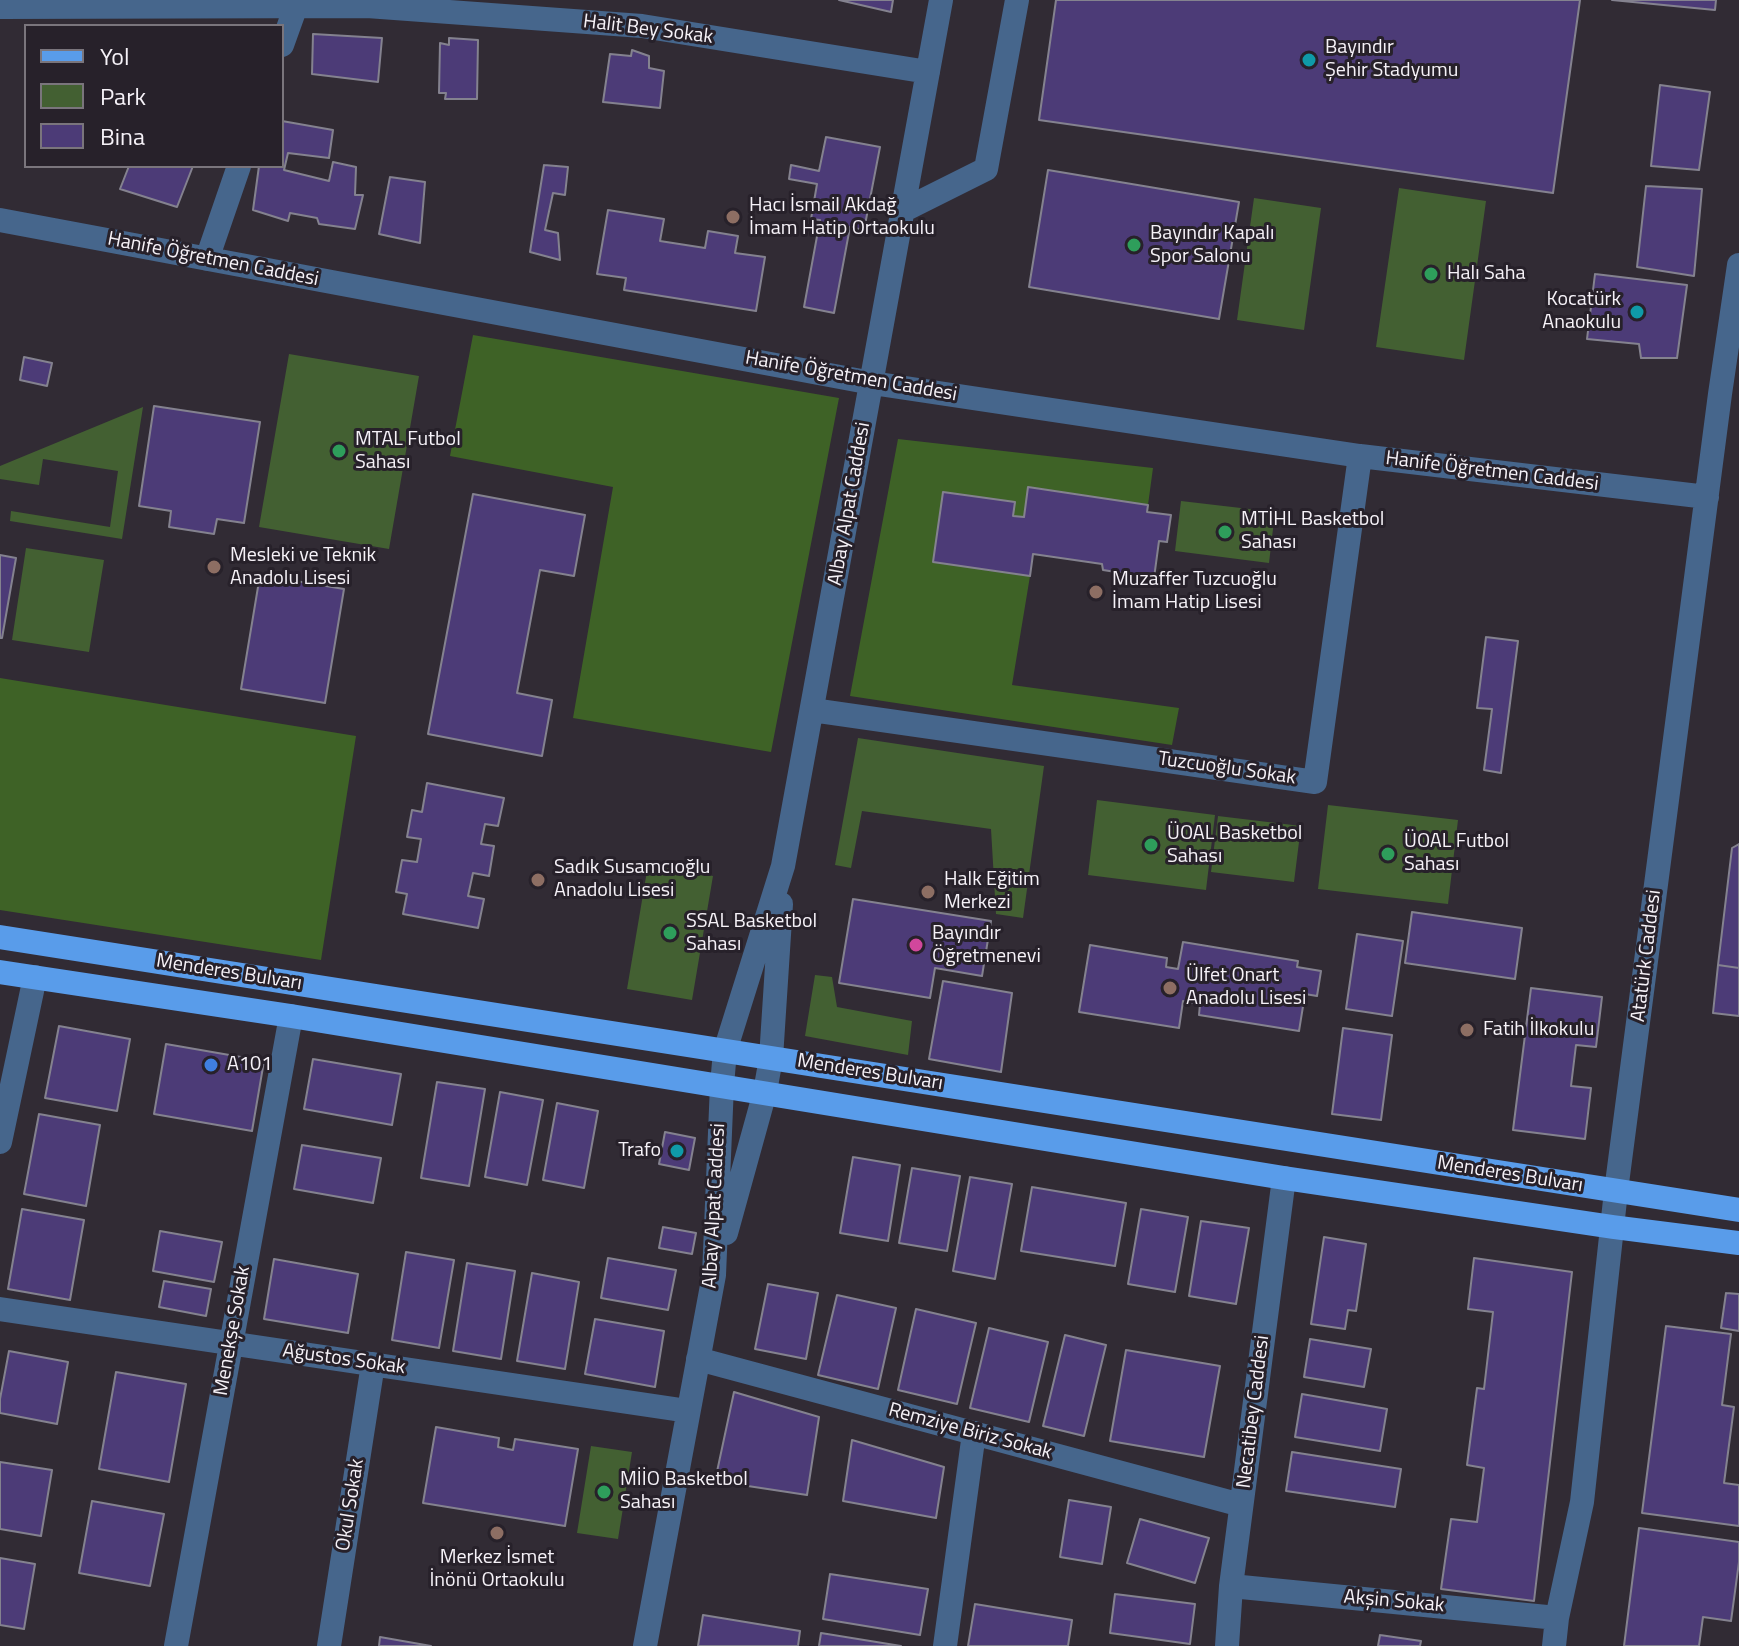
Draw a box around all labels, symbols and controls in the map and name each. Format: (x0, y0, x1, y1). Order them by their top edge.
street label: Halit Bey Sokak (582, 10, 714, 50)
legend (24, 24, 284, 168)
place label: Bayındır Şehir Stadyumu (1325, 36, 1458, 83)
text: Yol (100, 38, 129, 74)
marker: Bayındır Şehir Stadyumu (1300, 51, 1318, 69)
text: Park (100, 78, 146, 114)
text: Bina (100, 118, 145, 154)
place label: Hacı İsmail Akdağ İmam Hatip Ortaokulu (749, 194, 935, 241)
marker: Hacı İsmail Akdağ İmam Hatip Ortaokulu (724, 208, 742, 226)
place label: Bayındır Kapalı Spor Salonu (1150, 222, 1274, 269)
street label: Hanife Öğretmen Caddesi (105, 228, 321, 292)
marker: Bayındır Kapalı Spor Salonu (1125, 236, 1143, 254)
place label: Halı Saha (1447, 262, 1526, 286)
marker: Halı Saha (1422, 265, 1440, 283)
place label: Kocatürk Anaokulu (1542, 288, 1621, 335)
marker: Kocatürk Anaokulu (1628, 303, 1646, 321)
street label: Hanife Öğretmen Caddesi (743, 347, 959, 407)
street label: Albay Alpat Caddesi (824, 420, 876, 588)
place label: MTAL Futbol Sahası (355, 428, 461, 475)
marker: MTAL Futbol Sahası (330, 442, 348, 460)
street label: Hanife Öğretmen Caddesi (1384, 447, 1600, 497)
place label: MTİHL Basketbol Sahası (1241, 508, 1384, 555)
marker: MTİHL Basketbol Sahası (1216, 523, 1234, 541)
place label: Mesleki ve Teknik Anadolu Lisesi (230, 544, 376, 591)
marker: Mesleki ve Teknik Anadolu Lisesi (205, 558, 223, 576)
place label: Muzaffer Tuzcuoğlu İmam Hatip Lisesi (1112, 568, 1277, 615)
marker: Muzaffer Tuzcuoğlu İmam Hatip Lisesi (1087, 583, 1105, 601)
street label: Tuzcuoğlu Sokak (1157, 747, 1297, 791)
place label: ÜOAL Basketbol Sahası (1167, 822, 1302, 869)
place label: ÜOAL Futbol Sahası (1404, 830, 1509, 877)
marker: ÜOAL Basketbol Sahası (1142, 836, 1160, 854)
marker: ÜOAL Futbol Sahası (1379, 845, 1397, 863)
place label: Sadık Susamcıoğlu Anadolu Lisesi (554, 856, 710, 903)
place label: Halk Eğitim Merkezi (944, 868, 1040, 915)
marker: Sadık Susamcıoğlu Anadolu Lisesi (529, 871, 547, 889)
marker: Halk Eğitim Merkezi (919, 883, 937, 901)
street label: Atatürk Caddesi (1627, 889, 1667, 1023)
place label: SSAL Basketbol Sahası (686, 910, 817, 957)
place label: Bayındır Öğretmenevi (932, 922, 1041, 969)
marker: SSAL Basketbol Sahası (661, 924, 679, 942)
marker: Bayındır Öğretmenevi (907, 936, 925, 954)
street label: Menderes Bulvarı (154, 950, 304, 996)
place label: Ülfet Onart Anadolu Lisesi (1186, 964, 1306, 1011)
marker: Ülfet Onart Anadolu Lisesi (1161, 979, 1179, 997)
place label: Fatih İlkokulu (1483, 1018, 1594, 1042)
marker: Fatih İlkokulu (1458, 1021, 1476, 1039)
street label: Menderes Bulvarı (795, 1050, 945, 1096)
place label: A101 (227, 1053, 273, 1077)
marker: A101 (202, 1056, 220, 1074)
street label: Albay Alpat Caddesi (699, 1123, 731, 1289)
place label: Trafo (618, 1139, 661, 1163)
marker: Trafo (668, 1142, 686, 1160)
street label: Menderes Bulvarı (1435, 1152, 1585, 1198)
street label: Menekşe Sokak (210, 1264, 256, 1398)
street label: Necatibey Caddesi (1233, 1334, 1275, 1490)
street label: Ağustos Sokak (281, 1340, 407, 1380)
street label: Remziye Biriz Sokak (886, 1399, 1054, 1465)
street label: Okul Sokak (332, 1457, 370, 1553)
place label: MİİO Basketbol Sahası (620, 1468, 748, 1515)
marker: MİİO Basketbol Sahası (595, 1483, 613, 1501)
marker: Merkez İsmet İnönü Ortaokulu (488, 1524, 506, 1542)
place label: Merkez İsmet İnönü Ortaokulu (429, 1546, 565, 1593)
street label: Akşin Sokak (1343, 1586, 1445, 1618)

